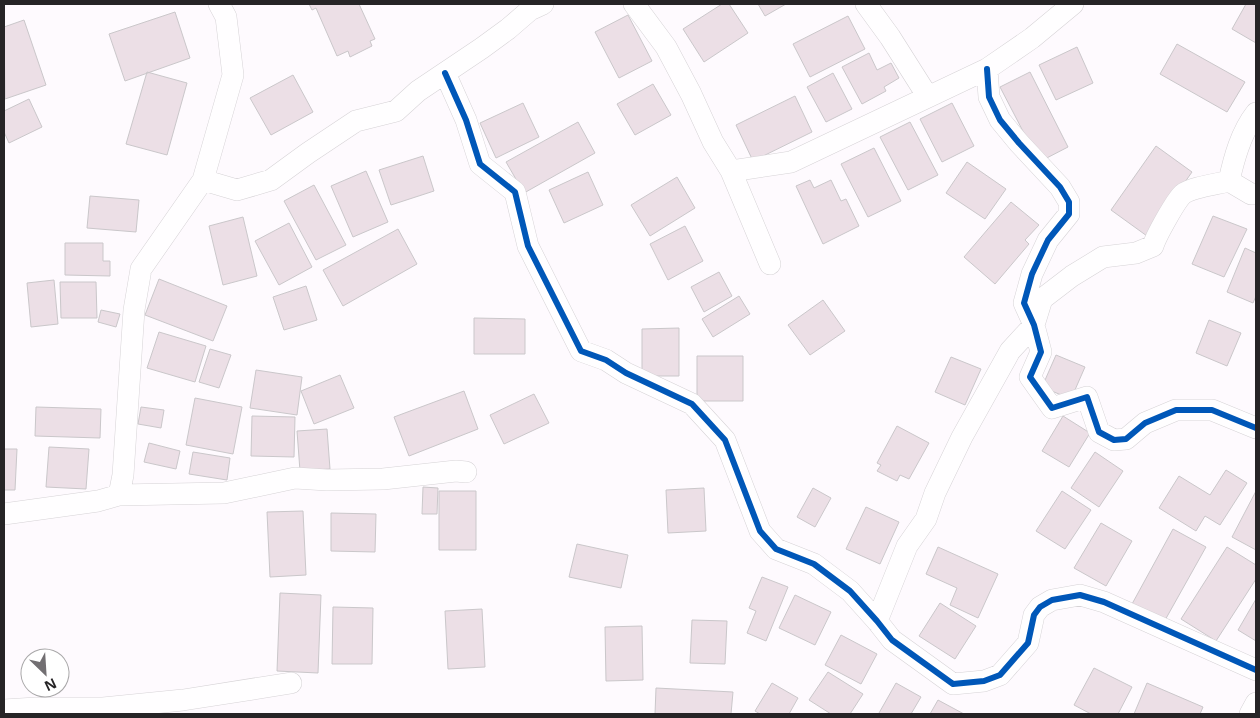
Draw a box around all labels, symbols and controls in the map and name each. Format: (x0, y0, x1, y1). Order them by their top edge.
north arrow (20, 648, 70, 698)
text: N (42, 674, 60, 696)

